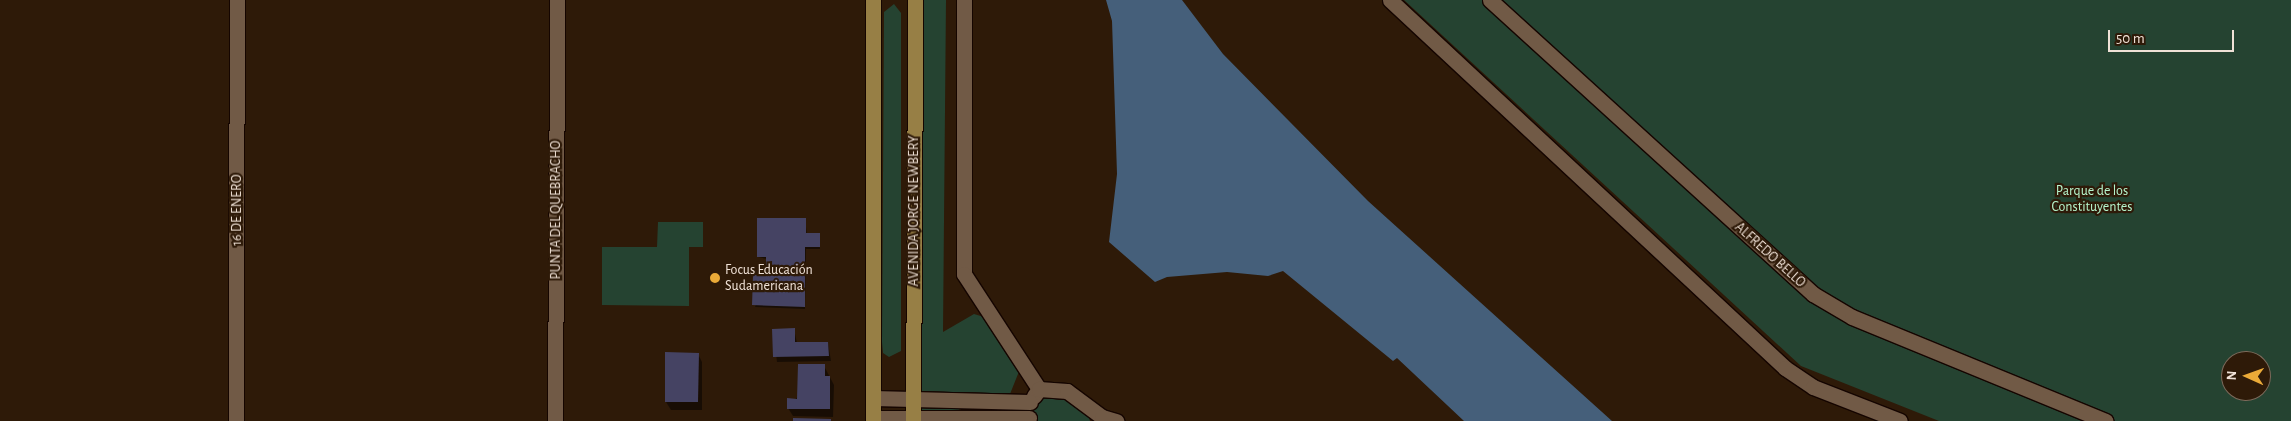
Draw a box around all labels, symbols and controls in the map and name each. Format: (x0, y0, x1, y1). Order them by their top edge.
scale bar (2111, 20, 2237, 52)
text: 50 m (2116, 31, 2145, 46)
street label: AVENIDA JORGE NEWBERY (906, 136, 922, 286)
street label: PUNTA DEL QUEBRACHO (548, 141, 564, 279)
street label: 16 DE ENERO (229, 174, 245, 246)
park label: Parque de los Constituyentes (2052, 183, 2132, 216)
street label: ALFREDO BELLO (1731, 219, 1809, 291)
place label: Focus Educación Sudamericana (725, 262, 813, 294)
marker: Focus Educación Sudamericana (709, 272, 721, 284)
north arrow (2221, 351, 2271, 401)
text: N (2225, 370, 2239, 381)

